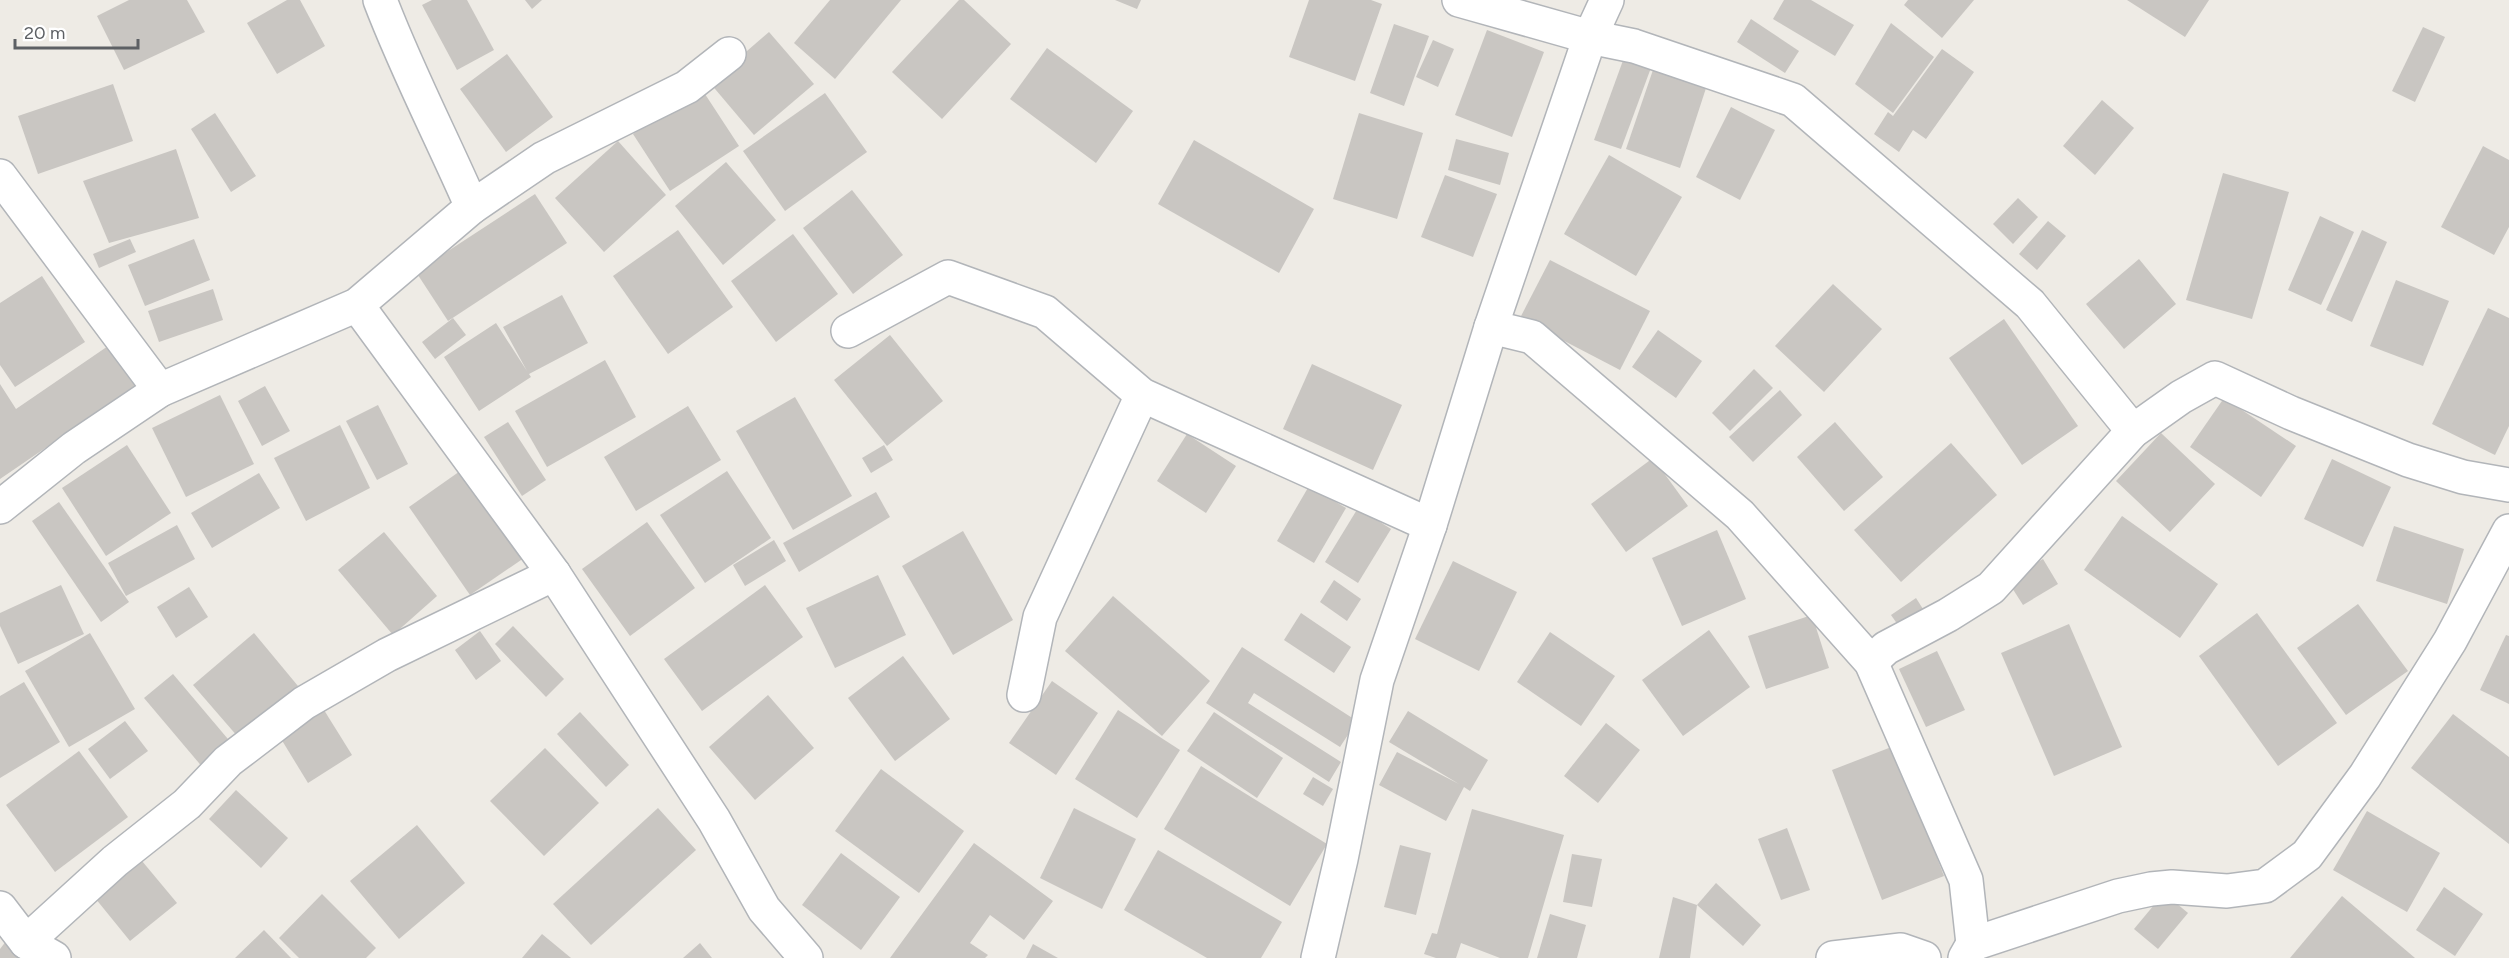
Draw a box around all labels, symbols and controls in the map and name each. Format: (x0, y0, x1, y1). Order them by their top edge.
scale bar (15, 12, 138, 50)
text: 20 m (24, 22, 65, 44)

